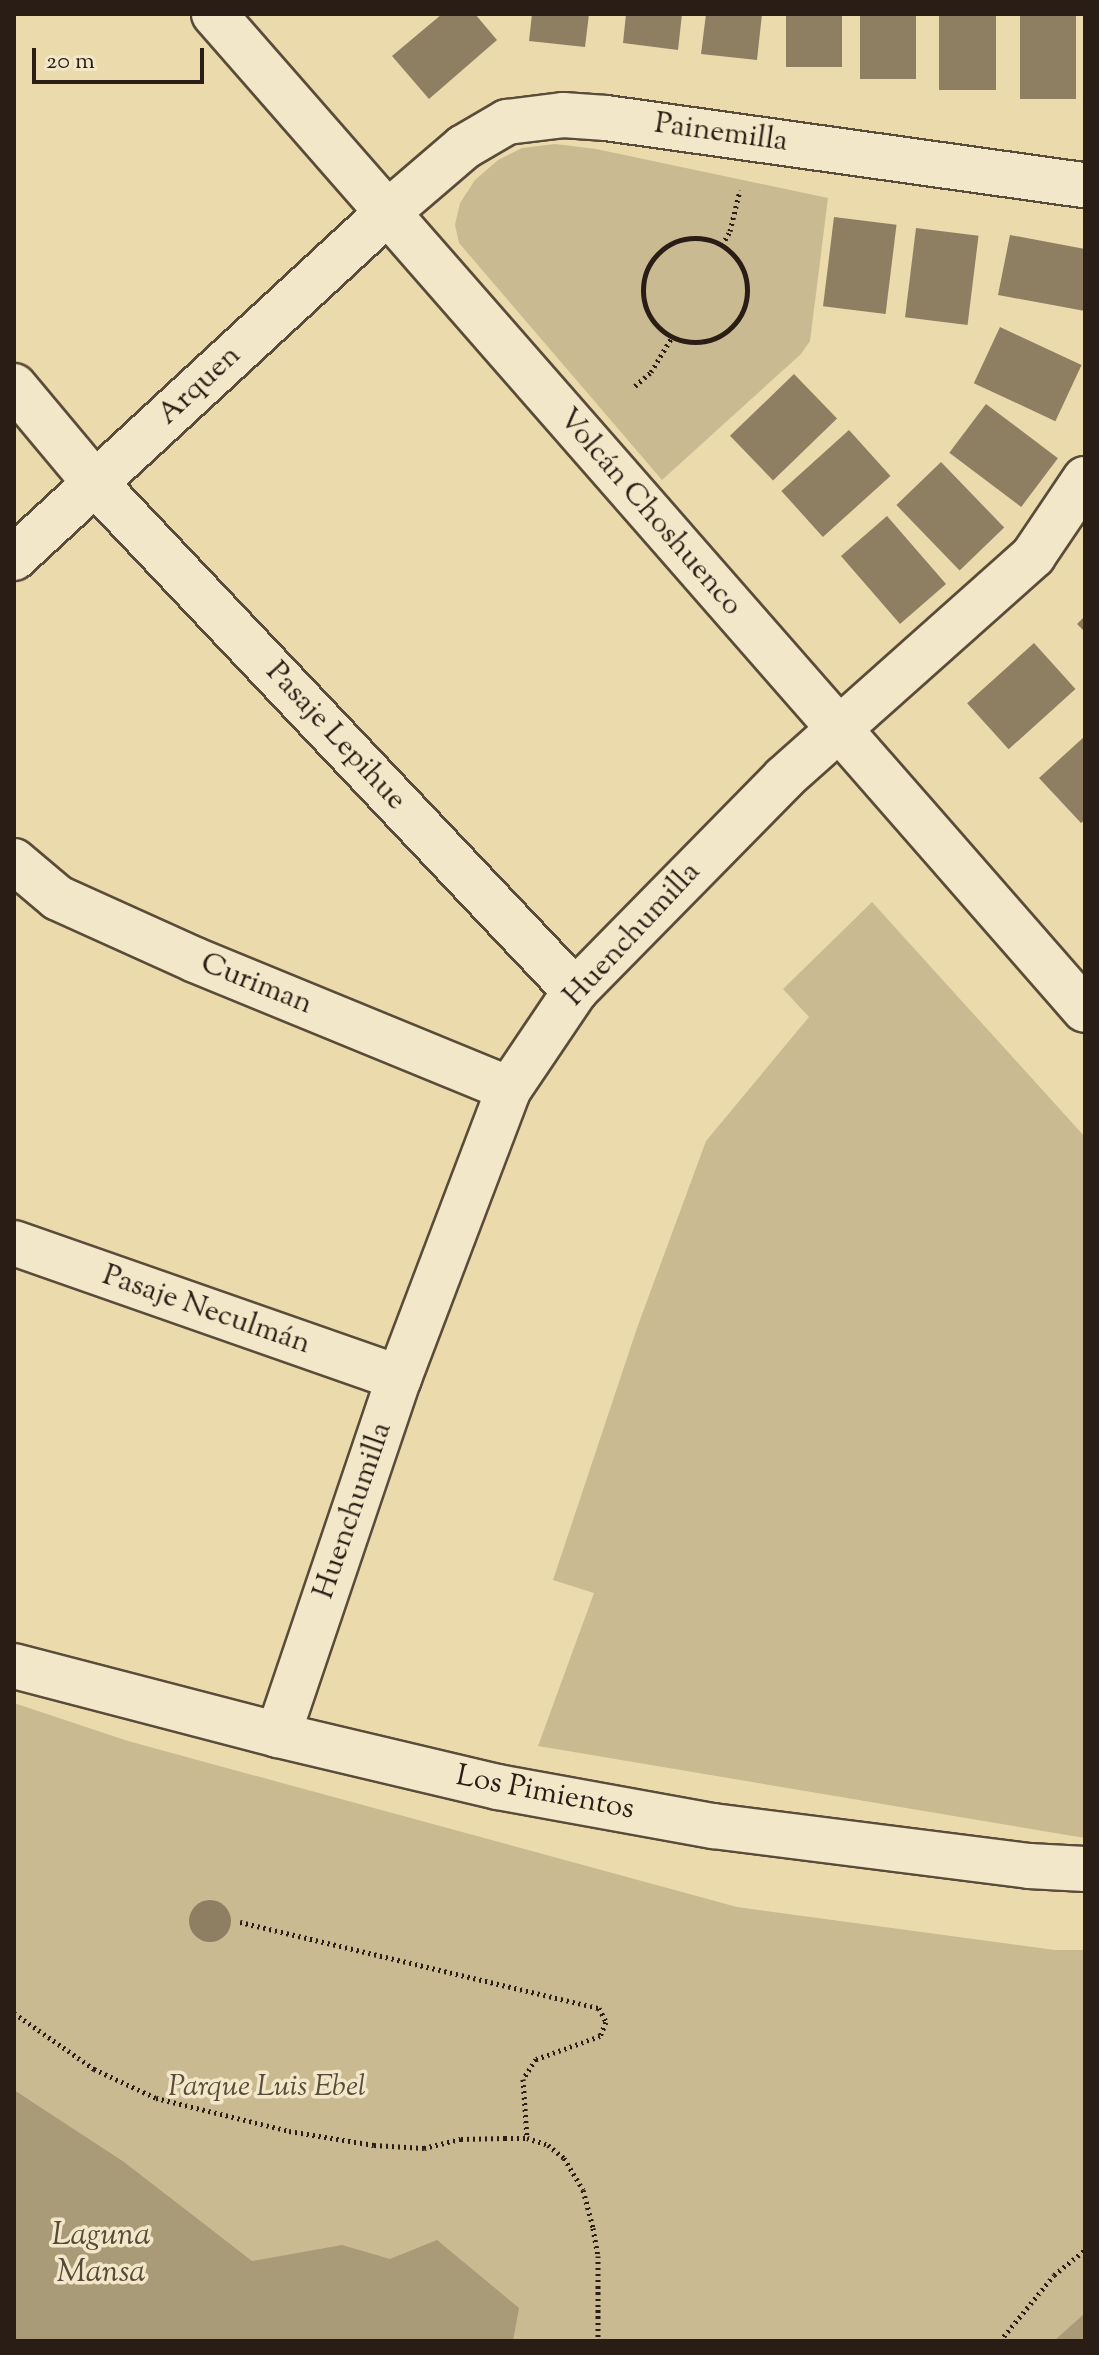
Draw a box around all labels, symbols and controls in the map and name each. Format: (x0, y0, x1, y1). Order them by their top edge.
scale bar (36, 32, 208, 82)
text: 20 m (46, 45, 95, 79)
street label: Painemilla (652, 107, 790, 161)
street label: Arquen (151, 339, 249, 433)
street label: Volcán Choshuenco (549, 402, 749, 624)
street label: Pasaje Lepihue (257, 655, 413, 819)
street label: Huenchumilla (557, 855, 709, 1015)
street label: Curiman (195, 946, 317, 1024)
street label: Pasaje Neculmán (97, 1259, 315, 1363)
street label: Huenchumilla (307, 1418, 401, 1604)
street label: Los Pimientos (453, 1759, 637, 1829)
park label: Parque Luis Ebel (168, 2070, 366, 2106)
water label: Laguna Mansa (51, 2218, 151, 2293)

